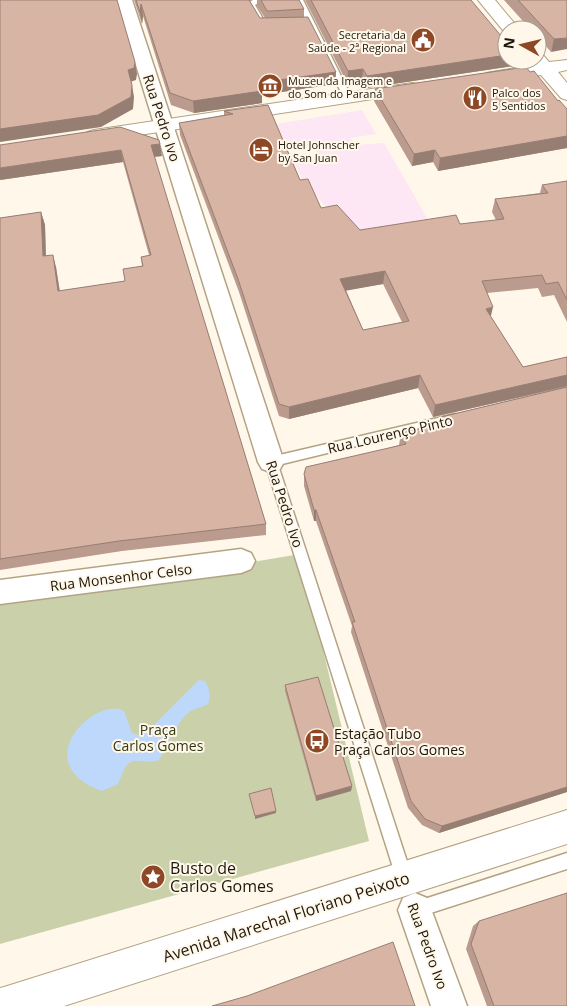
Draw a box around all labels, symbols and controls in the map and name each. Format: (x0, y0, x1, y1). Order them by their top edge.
north arrow (497, 20, 547, 70)
place label: Secretaria da Saúde - 2ª Regional (308, 27, 406, 55)
public building icon: Secretaria da Saúde - 2ª Regional (410, 27, 436, 53)
text: N (498, 36, 519, 50)
street label: Rua Pedro Ivo (139, 72, 185, 164)
museum icon: Museu da Imagem e do Som do Paraná (257, 73, 283, 99)
place label: Museu da Imagem e do Som do Paraná (288, 73, 392, 101)
restaurant icon: Palco dos 5 Sentidos (462, 85, 488, 111)
place label: Palco dos 5 Sentidos (492, 85, 545, 113)
hotel icon: Hotel Johnscher by San Juan (248, 137, 274, 163)
place label: Hotel Johnscher by San Juan (278, 137, 360, 165)
street label: Rua Lourenço Pinto (326, 410, 454, 458)
street label: Rua Pedro Ivo (262, 458, 308, 550)
street label: Rua Monsenhor Celso (49, 559, 193, 595)
park label: Praça Carlos Gomes (113, 720, 204, 755)
place label: Estação Tubo Praça Carlos Gomes (334, 724, 465, 759)
bus stop icon: Estação Tubo Praça Carlos Gomes (304, 728, 330, 754)
place label: Busto de Carlos Gomes (170, 857, 274, 897)
place icon: Busto de Carlos Gomes (140, 864, 166, 890)
street label: Avenida Marechal Floriano Peixoto (160, 867, 412, 967)
street label: Rua Pedro Ivo (404, 900, 452, 992)

